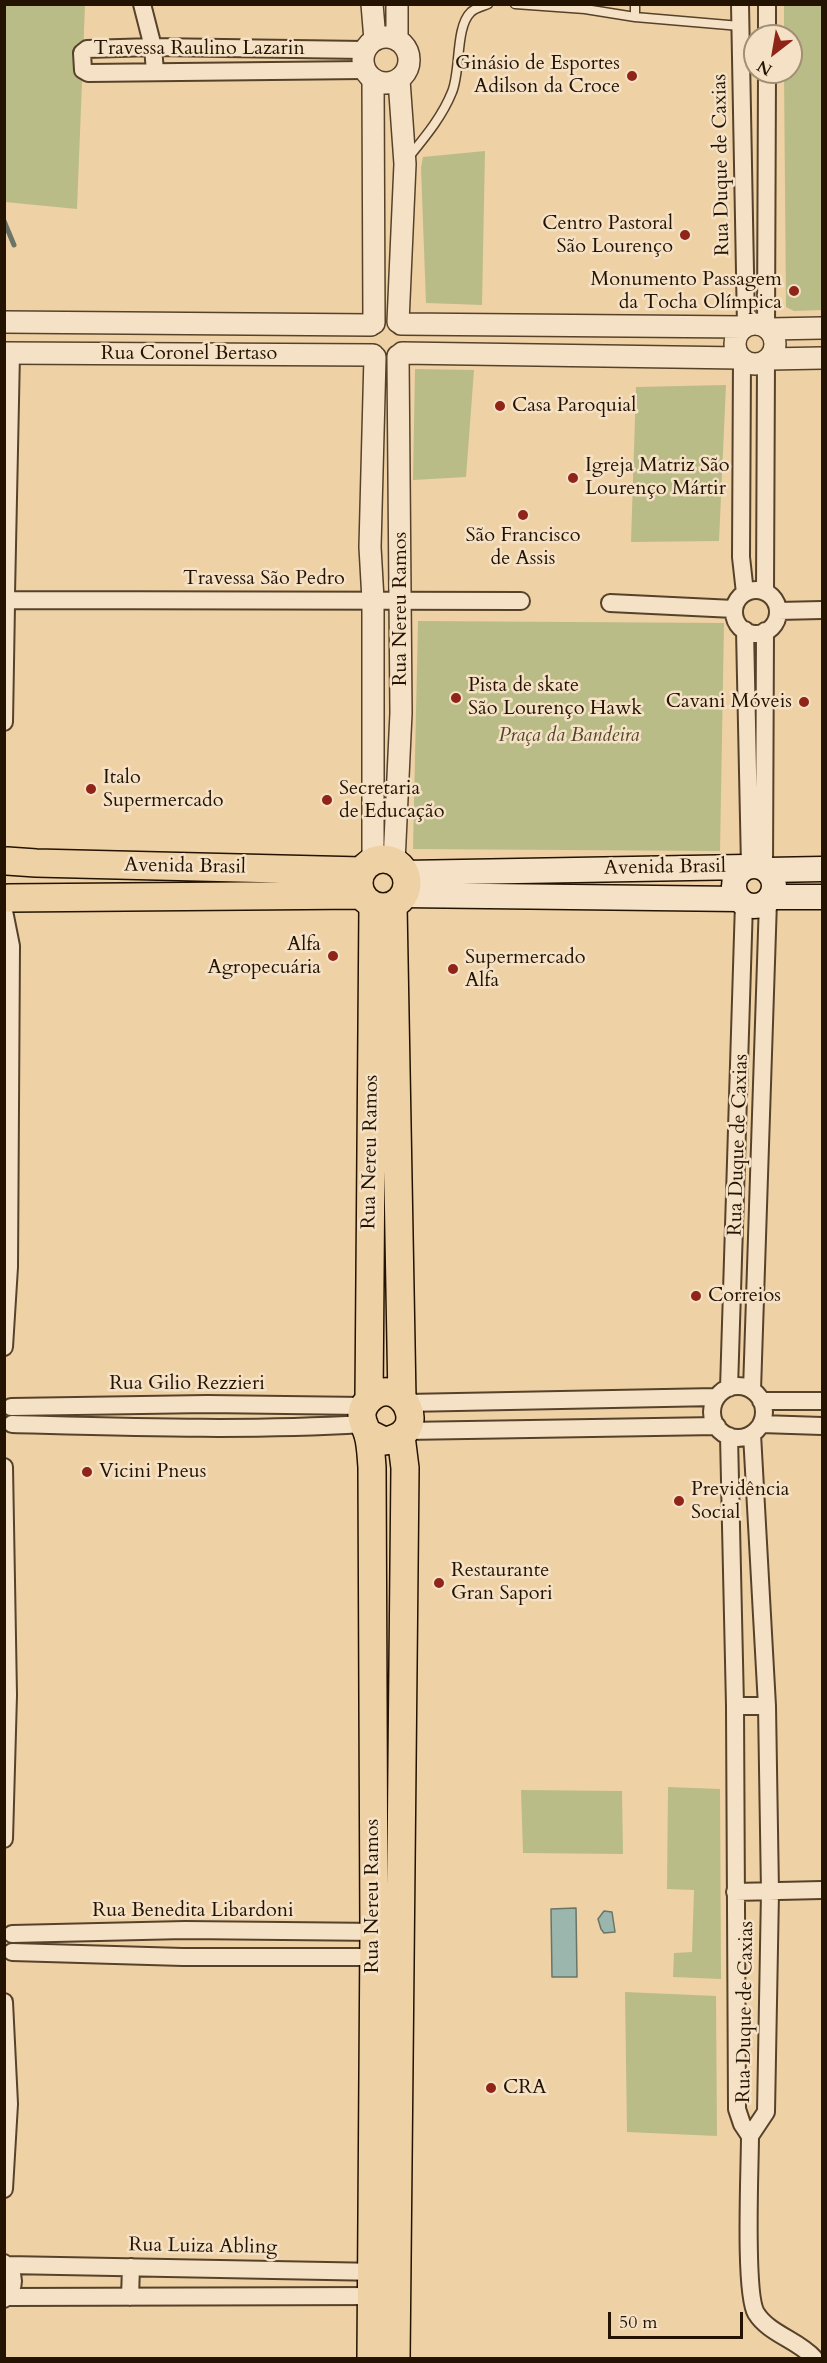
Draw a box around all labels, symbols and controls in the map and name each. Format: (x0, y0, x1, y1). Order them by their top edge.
north arrow (743, 24, 803, 84)
street label: Travessa Raulino Lazarin (93, 37, 305, 61)
place label: Ginásio de Esportes Adilson da Croce (455, 52, 620, 99)
text: N (753, 55, 776, 81)
marker: Ginásio de Esportes Adilson da Croce (625, 69, 639, 83)
street label: Rua Duque de Caxias (708, 74, 736, 256)
place label: Centro Pastoral São Lourenço (542, 212, 673, 259)
marker: Centro Pastoral São Lourenço (678, 228, 692, 242)
place label: Monumento Passagem da Tocha Olímpica (590, 268, 782, 315)
marker: Monumento Passagem da Tocha Olímpica (787, 284, 801, 298)
street label: Rua Coronel Bertaso (101, 342, 277, 366)
place label: Casa Paroquial (512, 394, 636, 418)
marker: Casa Paroquial (493, 399, 507, 413)
place label: Igreja Matriz São Lourenço Mártir (585, 454, 730, 501)
marker: Igreja Matriz São Lourenço Mártir (566, 471, 580, 485)
marker: São Francisco de Assis (516, 508, 530, 522)
place label: São Francisco de Assis (466, 524, 580, 571)
street label: Rua Nereu Ramos (389, 532, 413, 686)
street label: Travessa São Pedro (183, 567, 345, 591)
place label: Pista de skate São Lourenço Hawk (468, 674, 642, 721)
place label: Cavani Móveis (666, 690, 792, 714)
marker: Pista de skate São Lourenço Hawk (449, 691, 463, 705)
marker: Cavani Móveis (797, 695, 811, 709)
park label: Praça da Bandeira (499, 724, 639, 748)
place label: Italo Supermercado (103, 766, 224, 813)
place label: Secretaria de Educação (339, 777, 444, 824)
marker: Italo Supermercado (84, 782, 98, 796)
marker: Secretaria de Educação (320, 793, 334, 807)
street label: Avenida Brasil (124, 854, 246, 880)
street label: Avenida Brasil (604, 855, 726, 881)
place label: Alfa Agropecuária (207, 933, 321, 980)
place label: Supermercado Alfa (465, 946, 586, 993)
marker: Alfa Agropecuária (326, 949, 340, 963)
marker: Supermercado Alfa (446, 962, 460, 976)
street label: Rua Duque de Caxias (724, 1054, 754, 1236)
street label: Rua Nereu Ramos (358, 1074, 384, 1230)
place label: Correios (708, 1284, 781, 1308)
marker: Correios (689, 1289, 703, 1303)
street label: Rua Gilio Rezzieri (109, 1372, 265, 1396)
place label: Vicini Pneus (99, 1460, 206, 1484)
marker: Vicini Pneus (80, 1465, 94, 1479)
place label: Previdência Social (691, 1478, 789, 1525)
marker: Previdência Social (672, 1494, 686, 1508)
place label: Restaurante Gran Sapori (451, 1559, 553, 1606)
marker: Restaurante Gran Sapori (432, 1576, 446, 1590)
street label: Rua Nereu Ramos (361, 1819, 385, 1973)
street label: Rua Benedita Libardoni (92, 1899, 294, 1923)
street label: Rua Duque de Caxias (732, 1921, 760, 2103)
place label: CRA (503, 2076, 546, 2100)
marker: CRA (484, 2081, 498, 2095)
street label: Rua Luiza Abling (128, 2234, 278, 2260)
scale bar (611, 2300, 746, 2338)
text: 50 m (619, 2310, 658, 2335)

